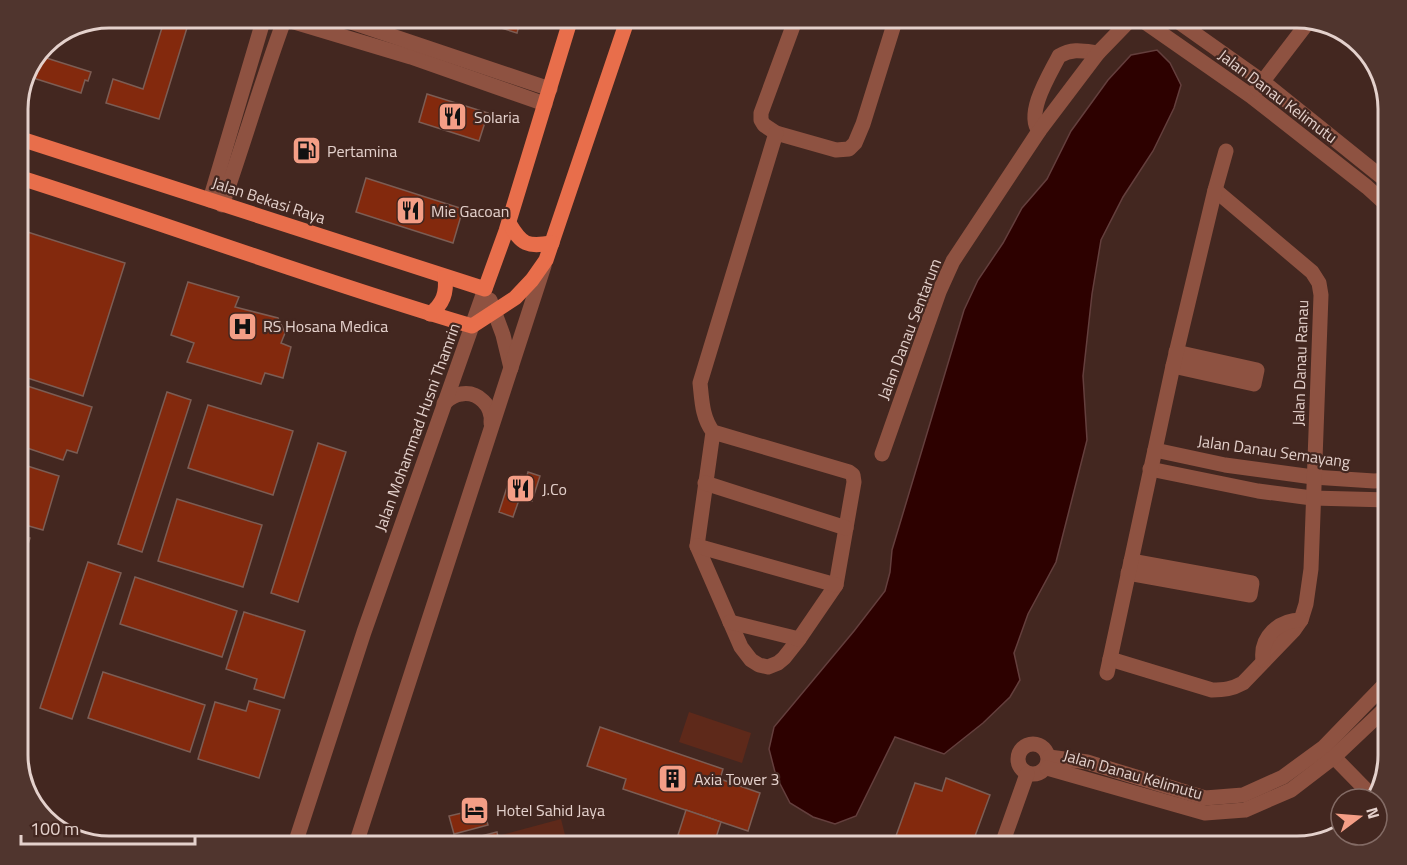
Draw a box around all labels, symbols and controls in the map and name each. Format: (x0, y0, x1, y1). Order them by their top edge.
street label: Jalan Danau Kelimutu (1213, 43, 1343, 149)
restaurant icon: Solaria (437, 101, 469, 133)
place label: Solaria (474, 105, 520, 129)
fuel station icon: Pertamina (290, 135, 322, 167)
place label: Pertamina (327, 139, 397, 163)
street label: Jalan Bekasi Raya (209, 170, 329, 230)
restaurant icon: Mie Gacoan (394, 195, 426, 227)
place label: Mie Gacoan (431, 199, 509, 223)
street label: Jalan Danau Sentarum (871, 255, 947, 403)
street label: Jalan Danau Ranau (1286, 299, 1314, 427)
hospital icon: RS Hosana Medica (226, 310, 258, 342)
place label: RS Hosana Medica (263, 314, 388, 338)
street label: Jalan Mohammad Husni Thamrin (368, 320, 466, 534)
street label: Jalan Danau Semayang (1196, 428, 1352, 474)
restaurant icon: J.Co (505, 473, 537, 505)
place label: J.Co (542, 477, 567, 501)
street label: Jalan Danau Kelimutu (1061, 743, 1205, 805)
building icon: Axia Tower 3 (657, 763, 689, 795)
place label: Axia Tower 3 (694, 767, 779, 791)
north arrow (1329, 787, 1389, 847)
hotel icon: Hotel Sahid Jaya (459, 794, 491, 826)
place label: Hotel Sahid Jaya (496, 798, 605, 822)
text: N (1360, 804, 1386, 822)
scale bar (21, 808, 195, 846)
text: 100 m (30, 815, 79, 842)

